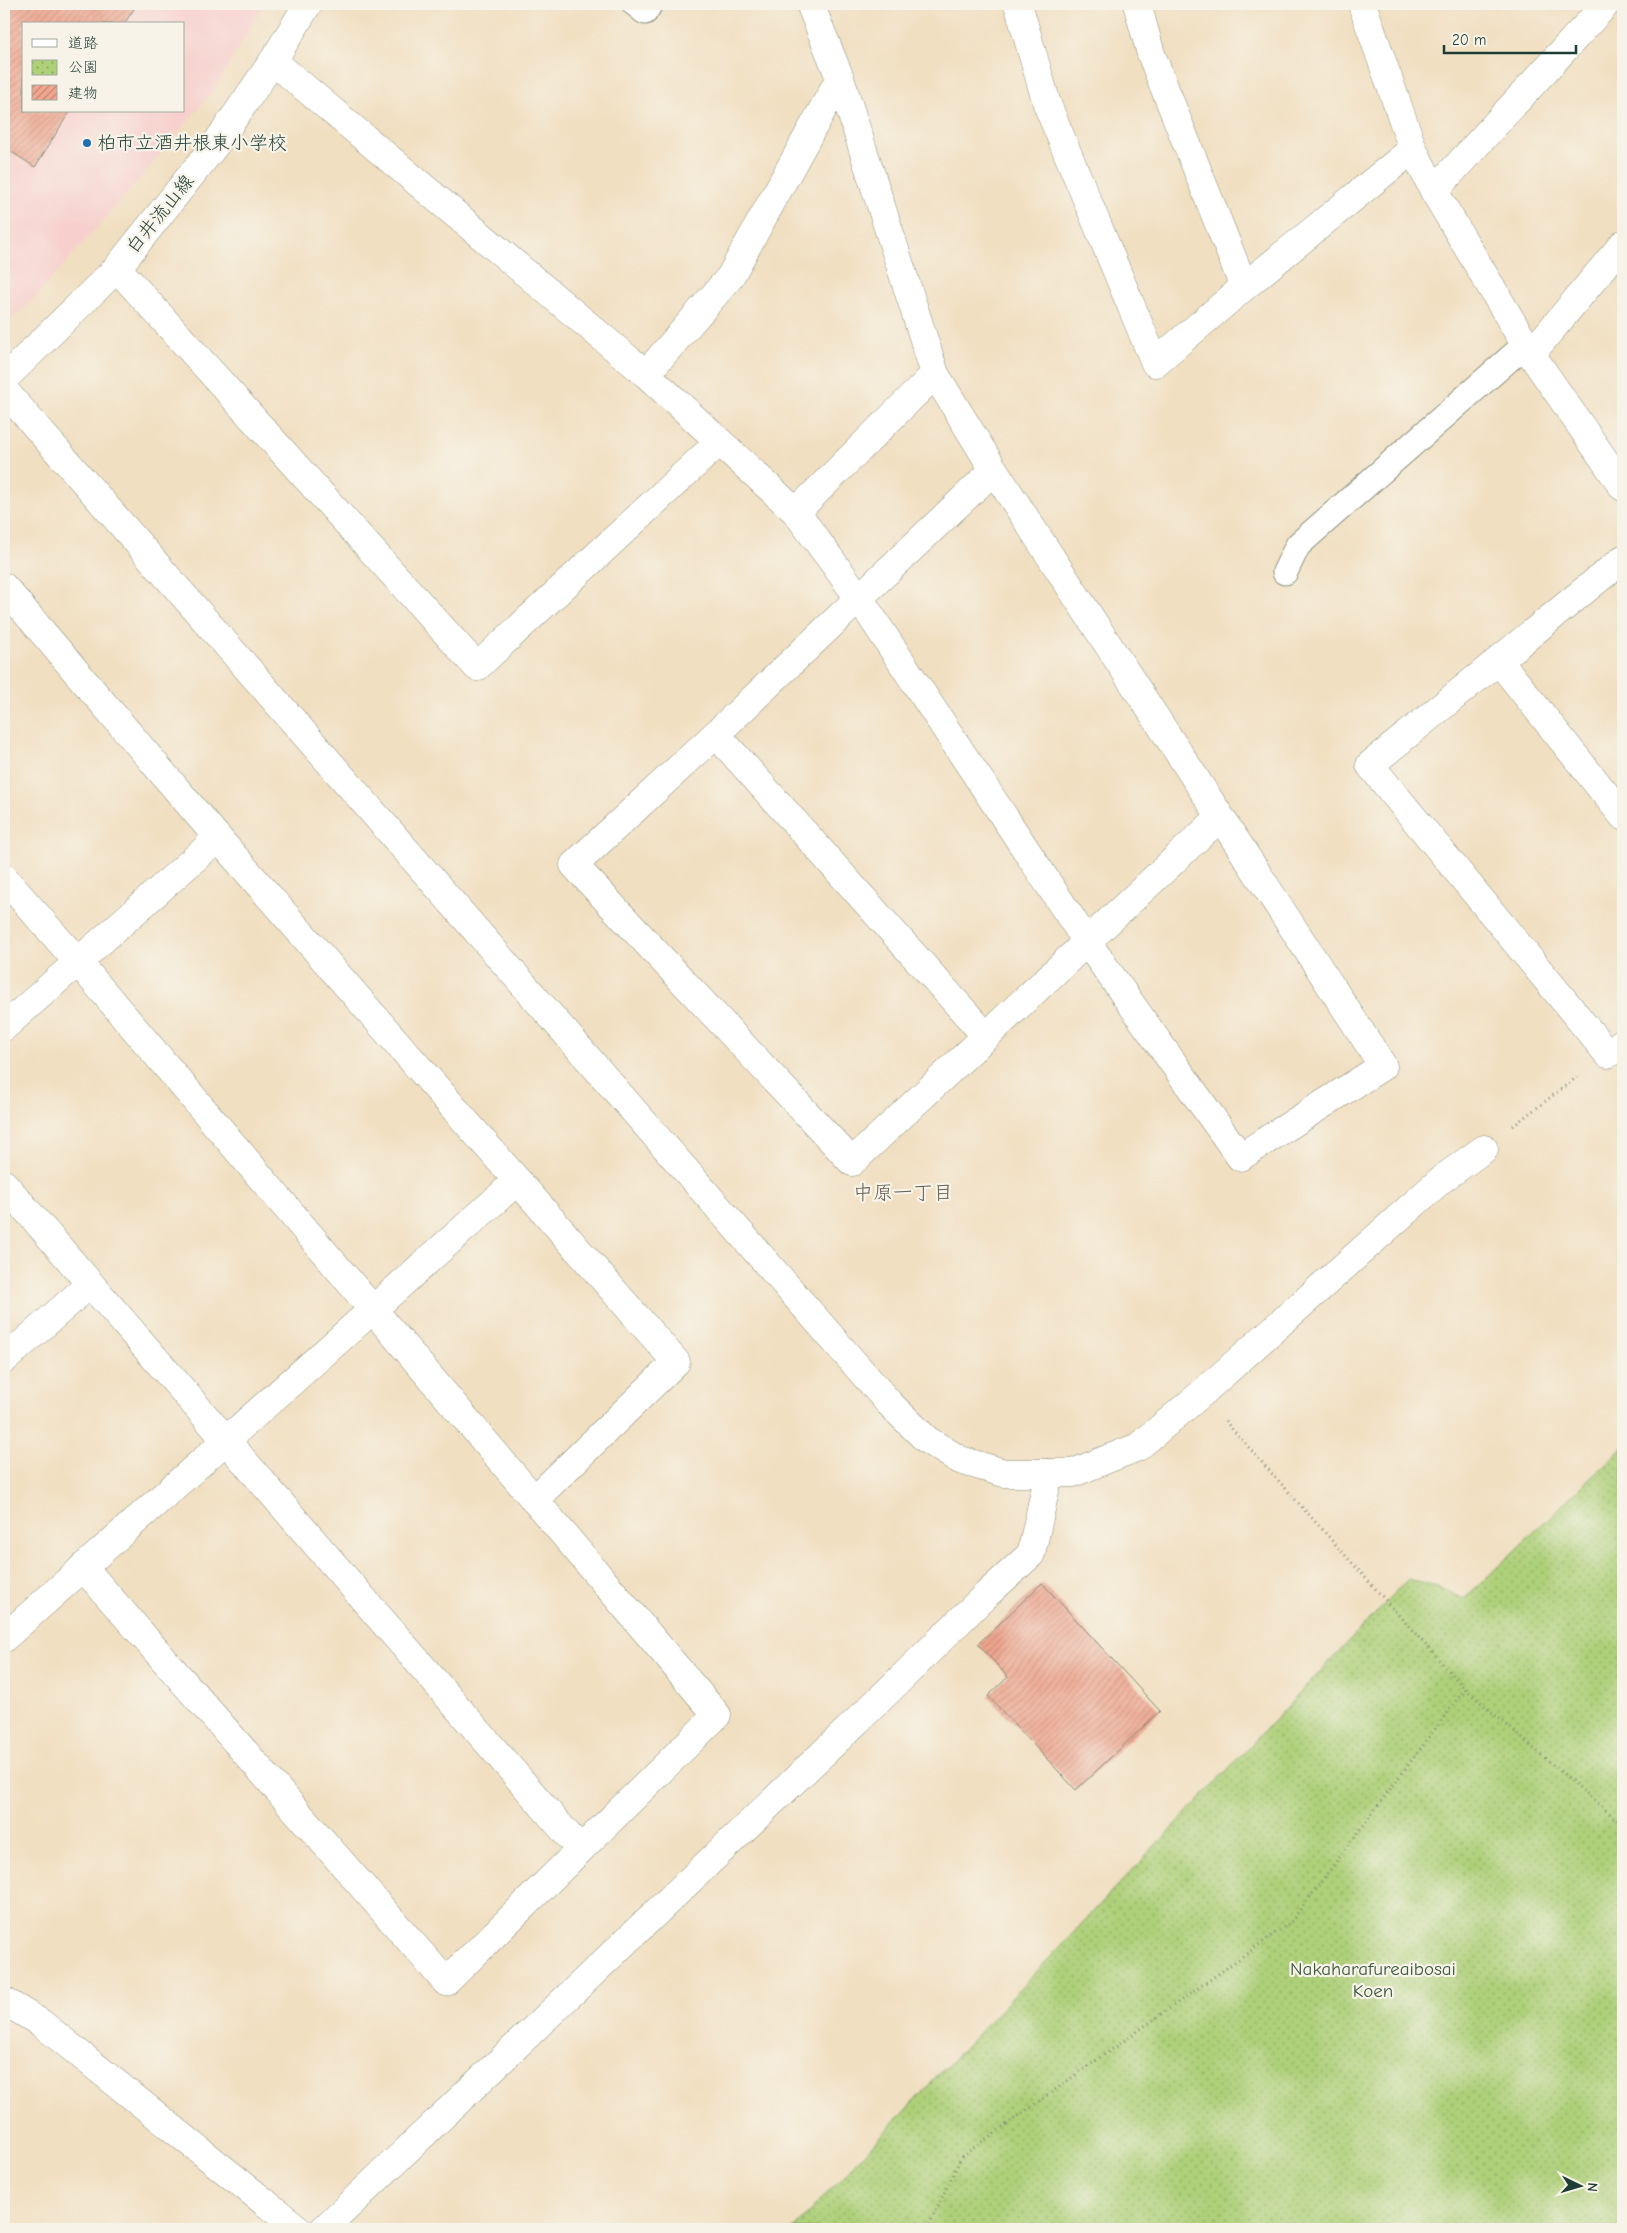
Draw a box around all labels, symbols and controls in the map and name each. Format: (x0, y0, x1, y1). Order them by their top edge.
legend (22, 22, 185, 112)
scale bar (1444, 22, 1577, 54)
text: 20 m (1452, 31, 1486, 49)
text: 道路 (68, 34, 98, 52)
text: 公園 (68, 58, 98, 76)
text: 建物 (68, 84, 98, 102)
place label: 柏市立酒井根東小学校 (97, 132, 287, 154)
marker: 柏市立酒井根東小学校 (81, 137, 93, 149)
street label: 白井流山線 (122, 170, 198, 258)
district label: 中原一丁目 (853, 1181, 953, 1204)
park label: Nakaharafureaibosai Koen (1290, 1958, 1456, 2002)
north arrow (1554, 2160, 1604, 2210)
text: N (1584, 2182, 1601, 2192)

